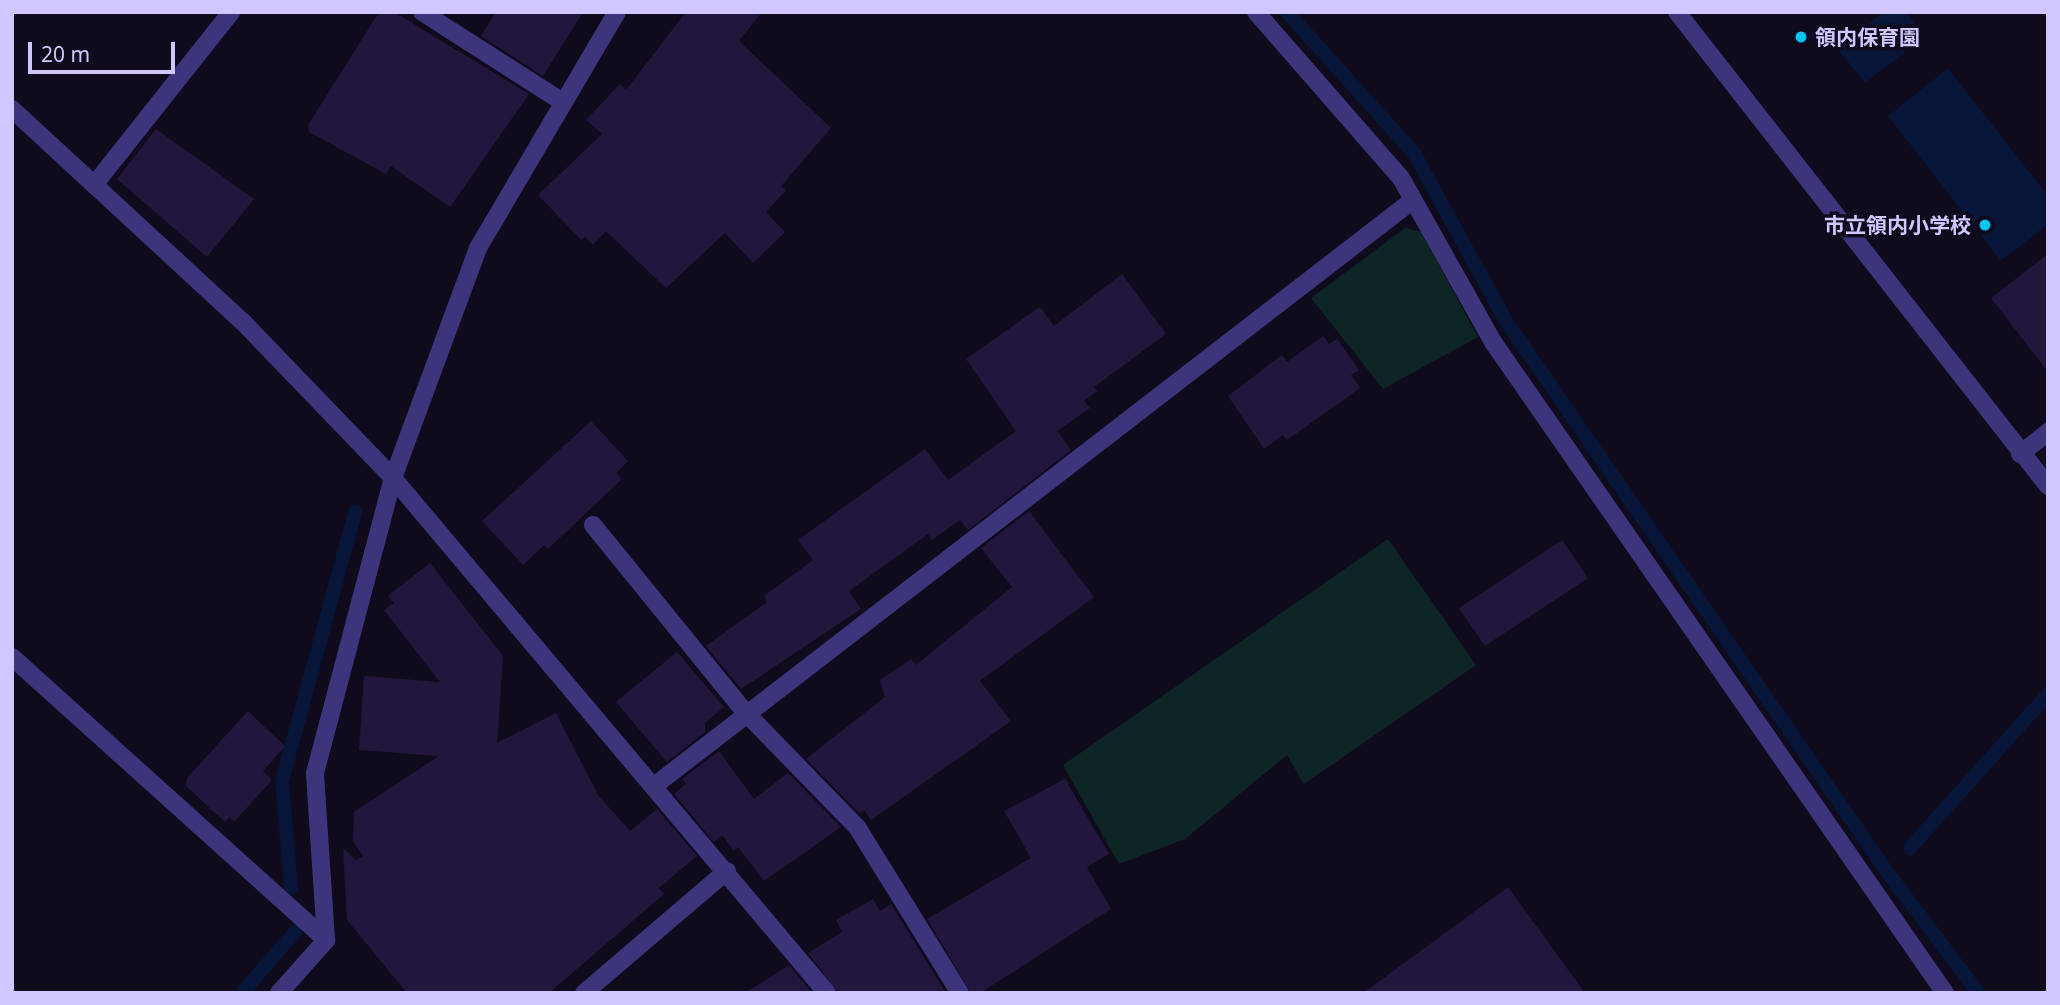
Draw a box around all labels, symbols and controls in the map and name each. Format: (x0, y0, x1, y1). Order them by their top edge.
place label: 領内保育園 (1815, 24, 1920, 50)
scale bar (32, 28, 178, 72)
marker: 領内保育園 (1793, 29, 1809, 45)
text: 20 m (41, 40, 90, 68)
place label: 市立領内小学校 (1824, 212, 1971, 238)
marker: 市立領内小学校 (1977, 217, 1993, 233)

